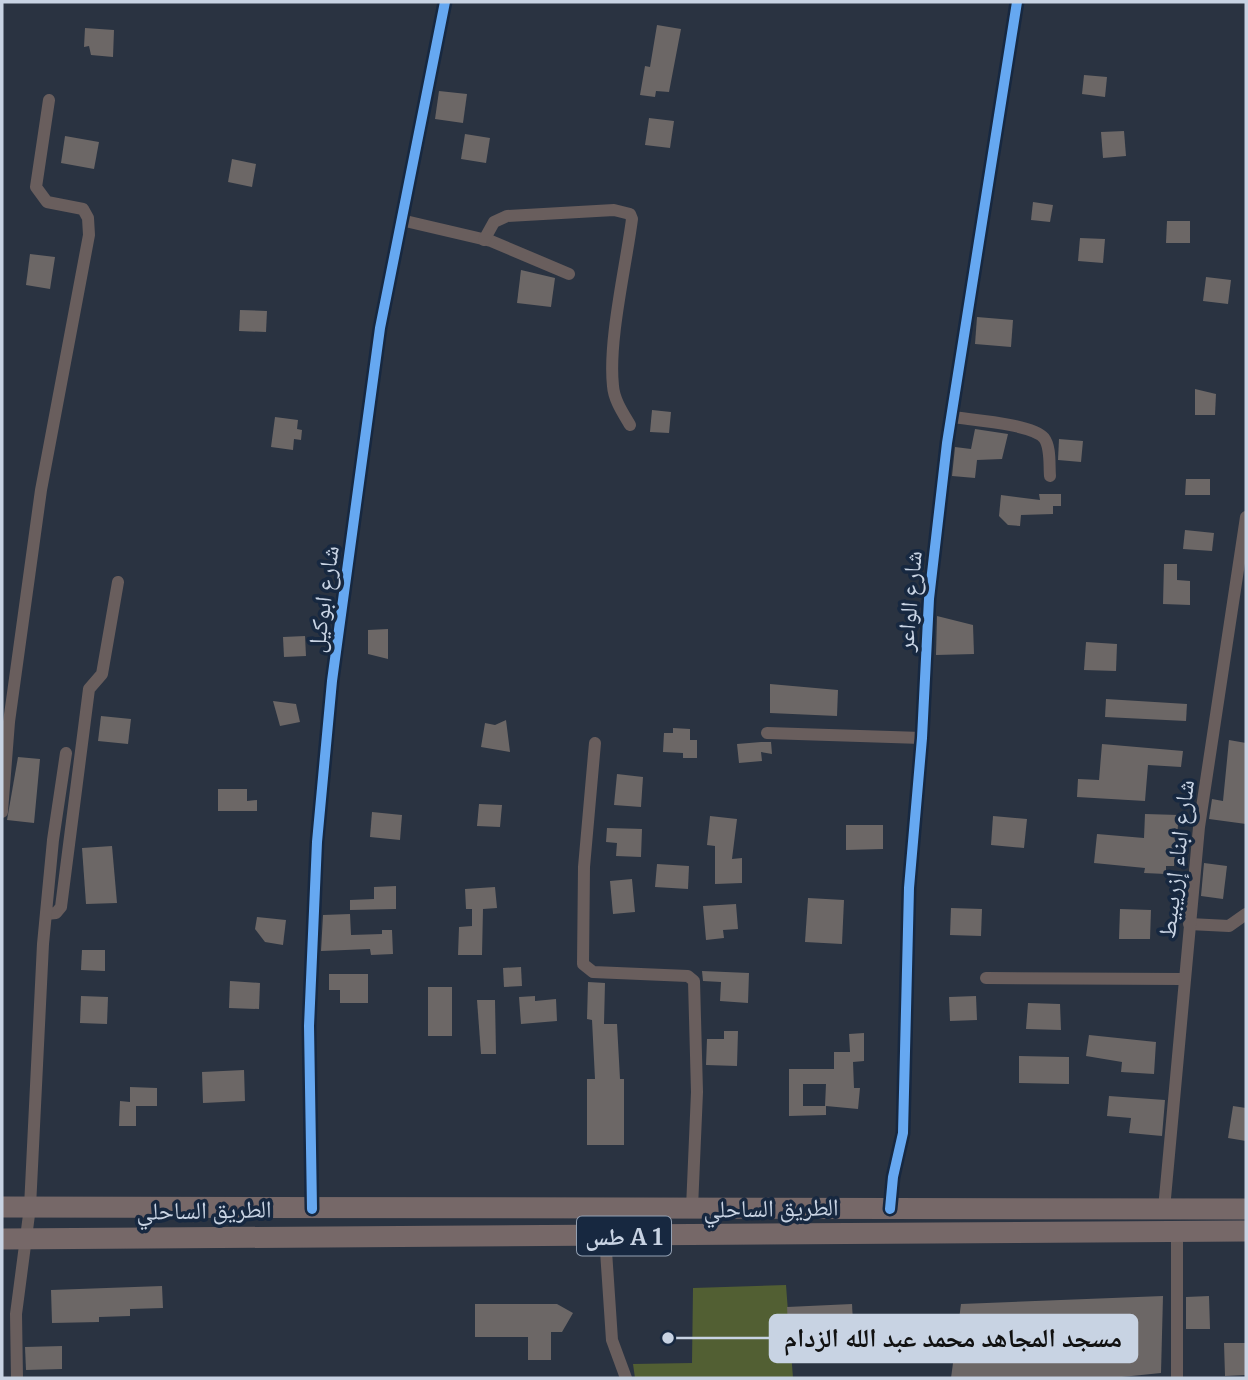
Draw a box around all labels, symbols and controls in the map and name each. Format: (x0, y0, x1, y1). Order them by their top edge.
street label: شارع ابوكيل (300, 544, 346, 654)
street label: شارع الواعر (889, 549, 929, 654)
street label: شارع ابناء إزريبيط (1151, 778, 1201, 940)
street label: الطريق الساحلي (703, 1191, 839, 1229)
street label: الطريق الساحلي (136, 1193, 272, 1231)
road number: طس A 1 (577, 1217, 671, 1256)
callout: مسجد المجاهد محمد عبد الله الزدام (770, 1315, 1137, 1362)
text: مسجد المجاهد محمد عبد الله الزدام (784, 1321, 1122, 1356)

